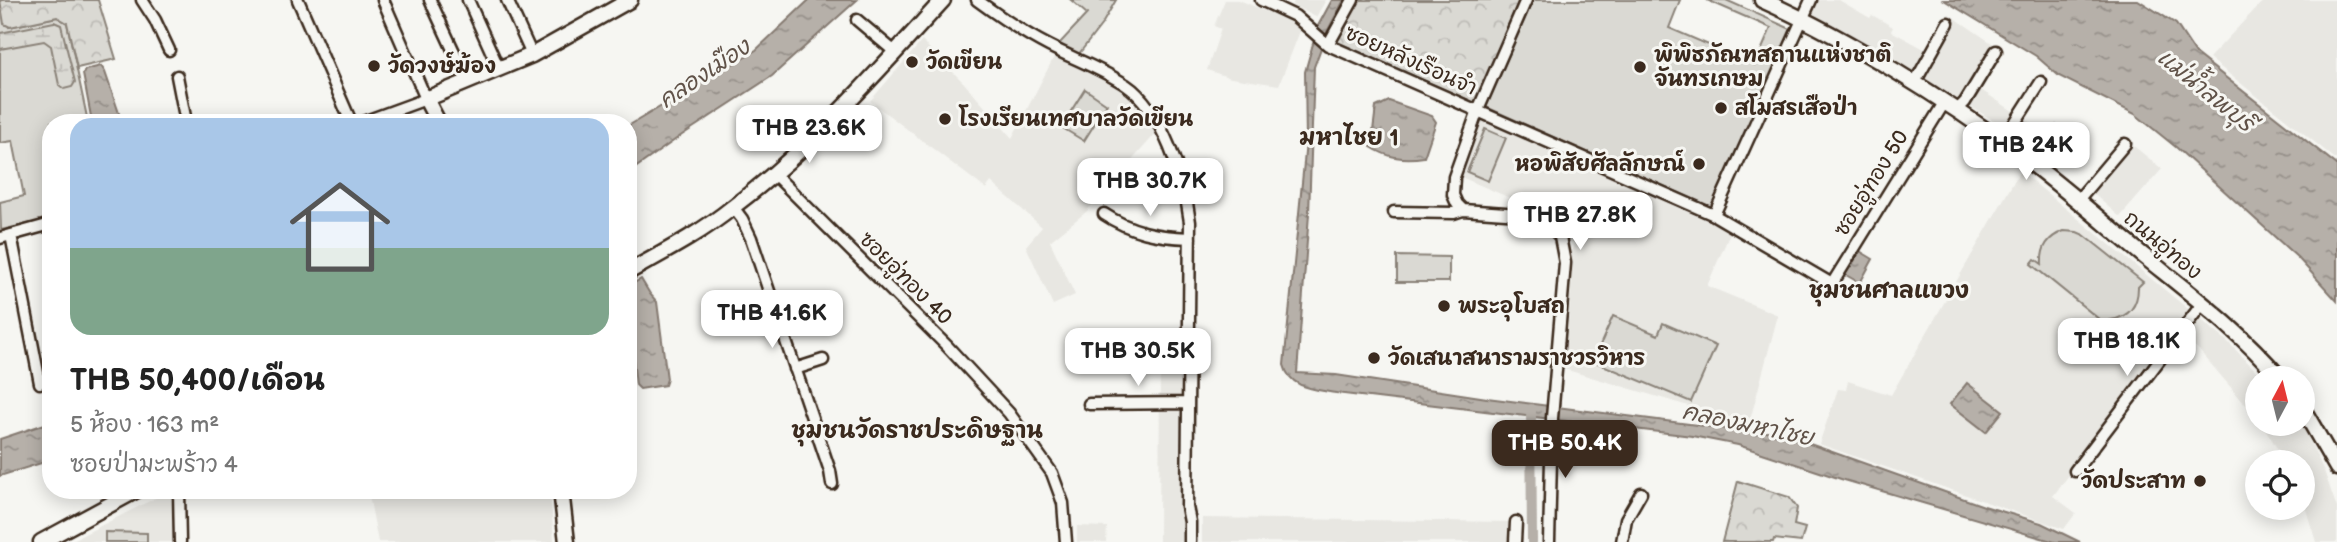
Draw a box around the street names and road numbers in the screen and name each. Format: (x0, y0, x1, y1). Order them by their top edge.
street label: ซอยหลังเรือนจำ (1341, 19, 1481, 101)
street label: ซอยอู่ทอง 50 (1828, 125, 1916, 242)
street label: ถนนอู่ทอง (2117, 205, 2207, 287)
street label: ซอยอู่ทอง 40 (852, 226, 958, 332)

